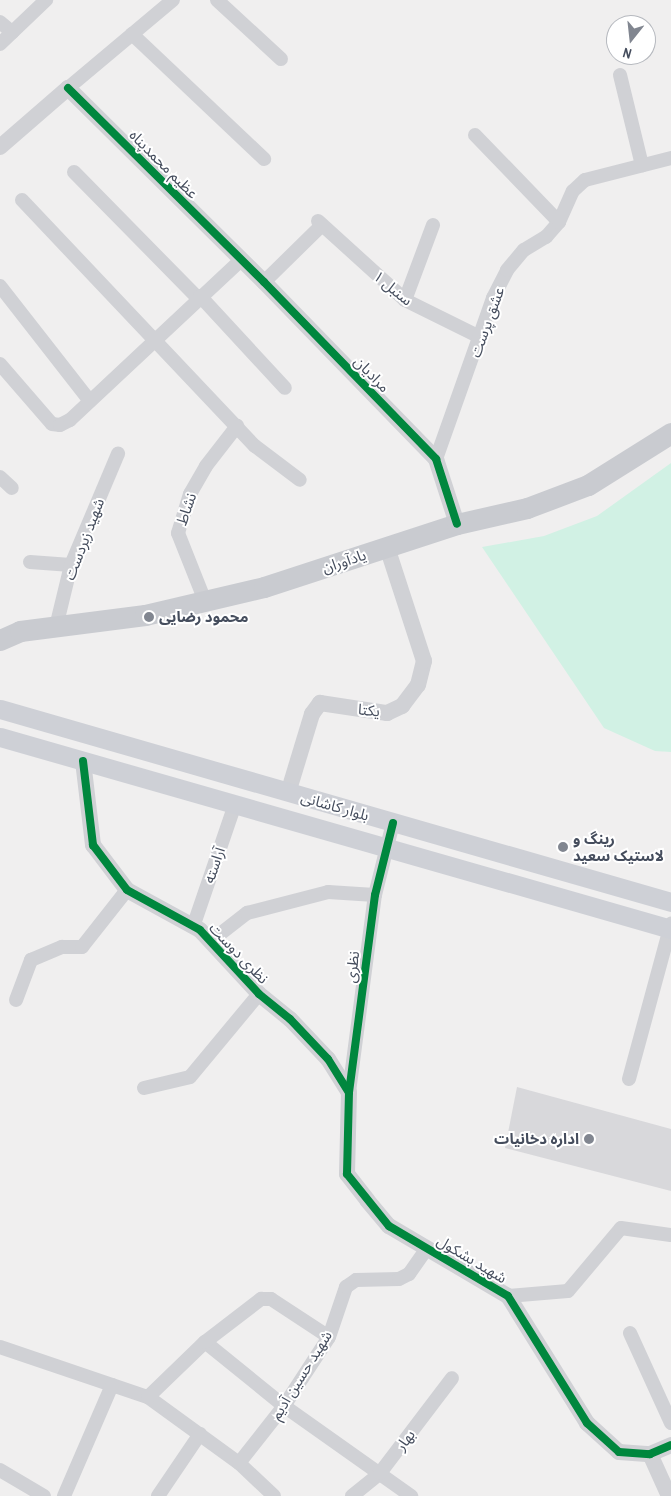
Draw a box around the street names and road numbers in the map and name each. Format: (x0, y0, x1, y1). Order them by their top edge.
street label: عظیم محمدپناه (126, 126, 202, 202)
street label: سنبل ۱ (370, 267, 416, 309)
street label: عشق پرست (466, 284, 508, 360)
street label: مرادیان (350, 352, 394, 396)
street label: نشاط (172, 490, 200, 528)
street label: شهید زبردست (60, 496, 108, 582)
street label: یادآوران (320, 545, 368, 577)
street label: یکتا (357, 700, 381, 720)
street label: بلوار کاشانی (299, 788, 371, 824)
street label: آراسته (199, 845, 229, 885)
street label: نظری دوست (206, 919, 272, 987)
street label: نظری (341, 950, 363, 984)
street label: شهید بشکول (434, 1231, 510, 1287)
street label: شهید حسین آدیم (266, 1327, 336, 1423)
street label: بهار (391, 1426, 419, 1454)

